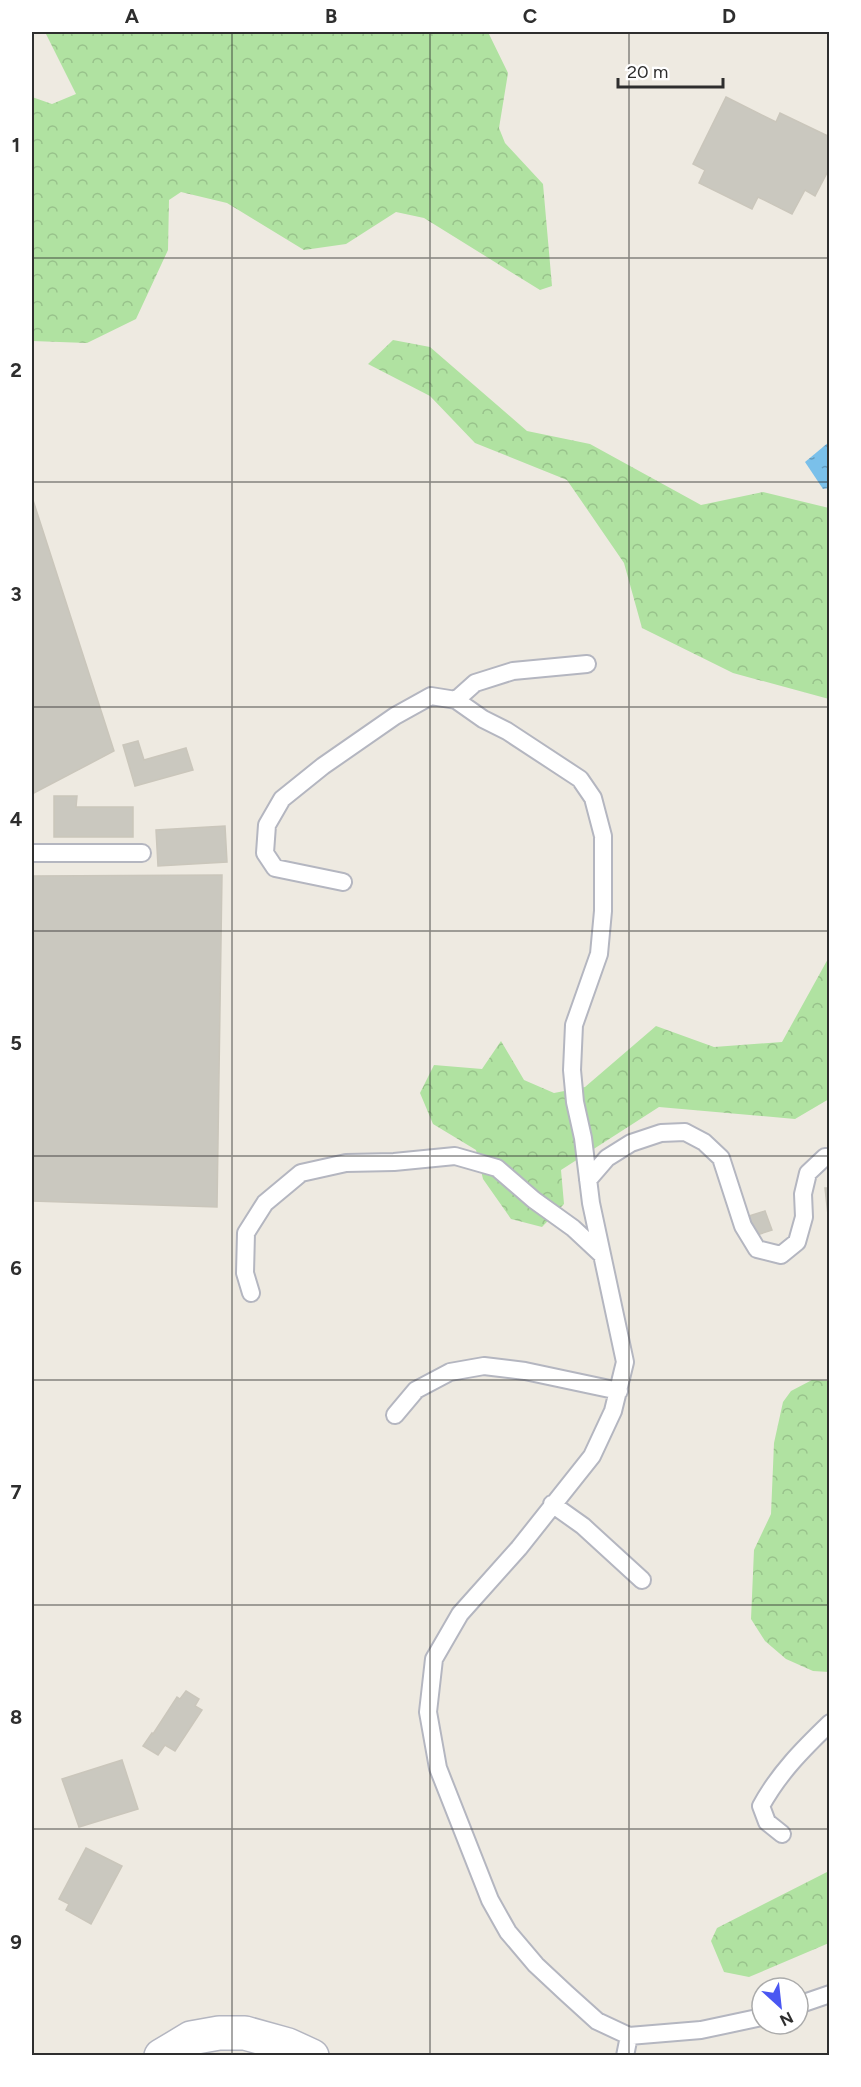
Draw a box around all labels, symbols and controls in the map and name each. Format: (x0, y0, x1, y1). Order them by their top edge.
text: A (125, 4, 140, 28)
text: B (325, 4, 337, 28)
text: C (523, 4, 537, 28)
text: D (722, 4, 736, 28)
scale bar (618, 51, 723, 89)
text: 20 m (627, 61, 668, 83)
text: 1 (12, 133, 20, 157)
text: 2 (10, 358, 22, 382)
text: 3 (10, 582, 22, 606)
text: 4 (10, 807, 23, 831)
text: 5 (10, 1031, 22, 1055)
text: 6 (10, 1256, 22, 1280)
text: 7 (10, 1480, 22, 1504)
text: 8 (10, 1705, 22, 1729)
text: 9 (10, 1930, 22, 1954)
north arrow (750, 1976, 810, 2036)
text: N (777, 2008, 796, 2030)

